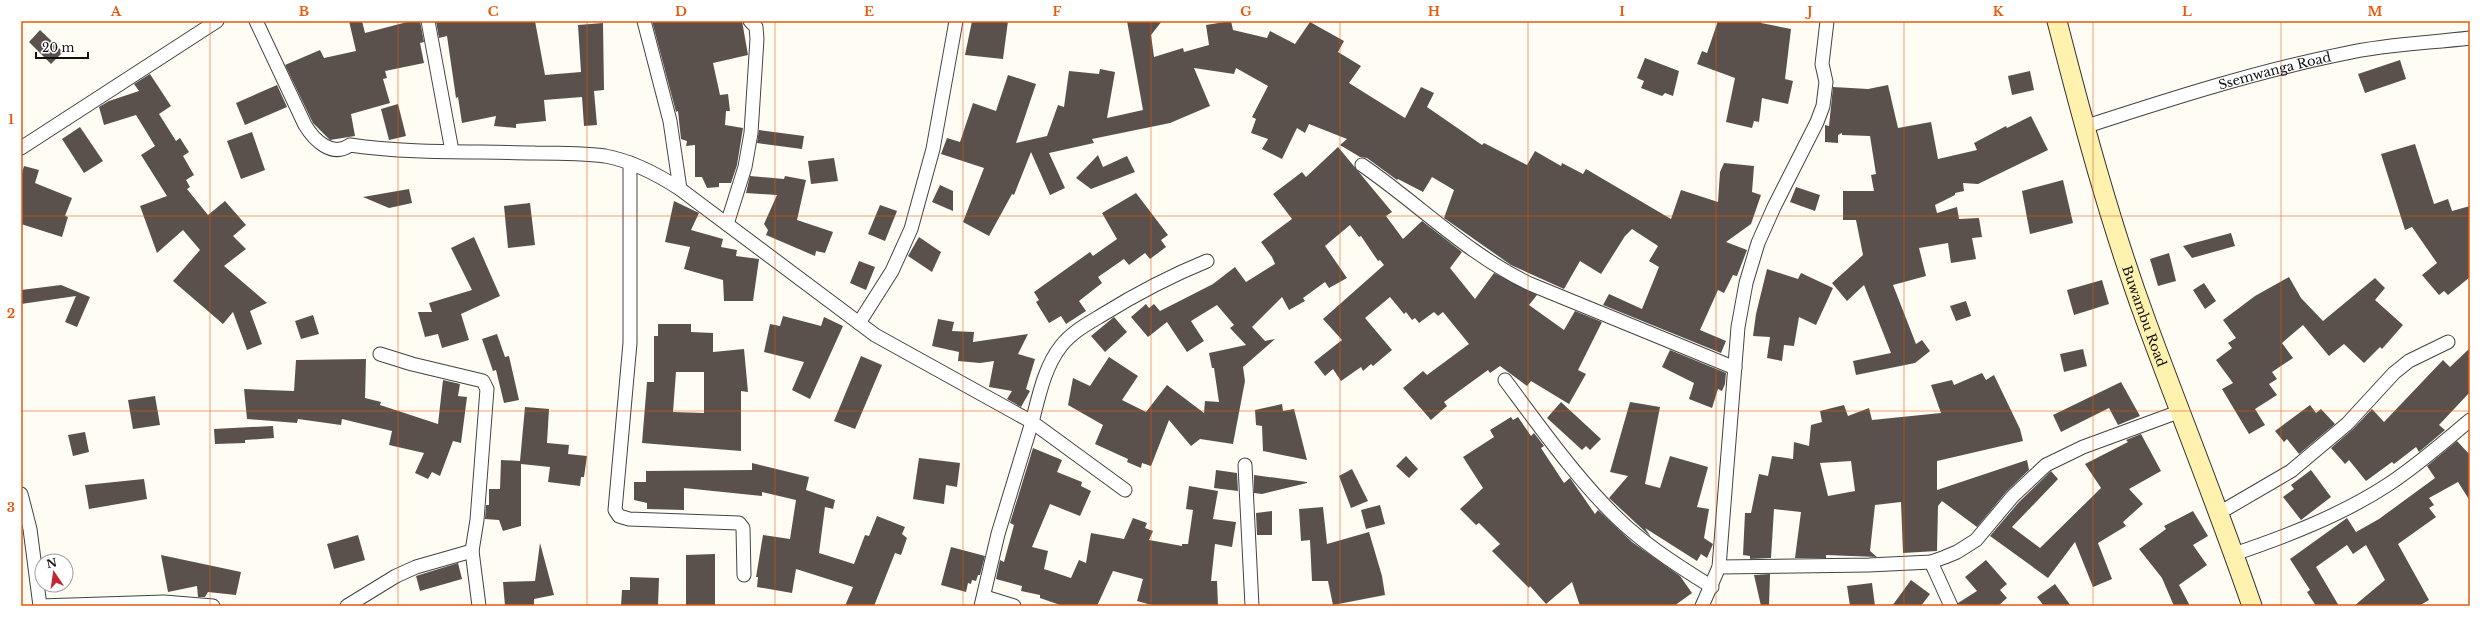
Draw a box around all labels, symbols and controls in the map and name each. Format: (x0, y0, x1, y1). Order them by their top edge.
text: A (110, 3, 122, 20)
text: B (299, 3, 309, 20)
text: C (488, 3, 499, 20)
text: D (675, 3, 687, 20)
text: E (864, 3, 874, 20)
text: F (1053, 3, 1062, 20)
text: G (1240, 3, 1252, 20)
text: H (1428, 3, 1440, 20)
text: I (1619, 3, 1625, 20)
text: J (1804, 3, 1813, 20)
text: K (1993, 3, 2004, 20)
text: L (2182, 3, 2192, 20)
text: M (2368, 3, 2383, 20)
scale bar (36, 34, 88, 60)
text: 20 m (42, 40, 74, 55)
street label: Ssemwanga Road (2216, 48, 2333, 94)
text: 1 (8, 111, 14, 128)
street label: Buwambu Road (2118, 263, 2170, 369)
text: 2 (7, 305, 15, 322)
text: 3 (7, 499, 15, 516)
north arrow (34, 553, 74, 593)
text: N (45, 555, 59, 571)

